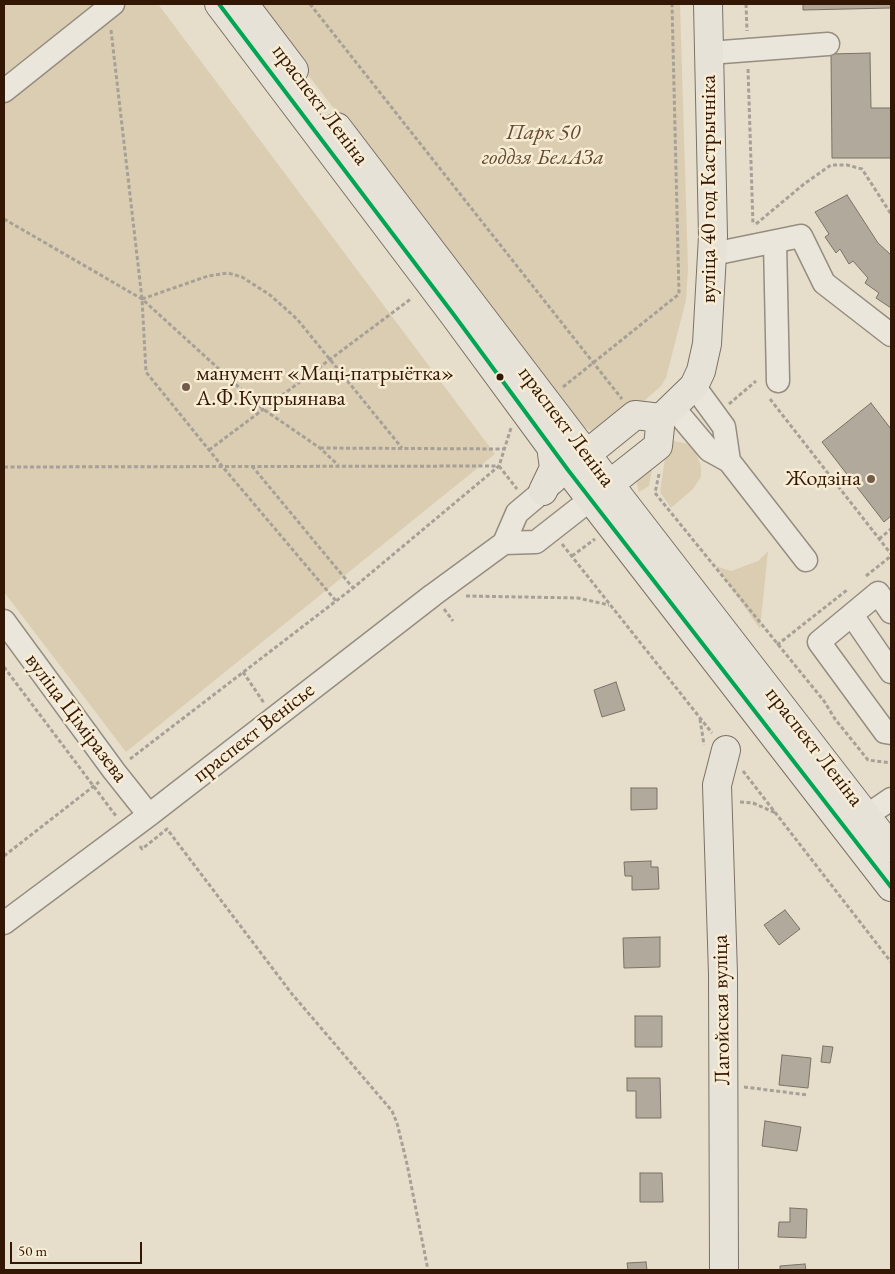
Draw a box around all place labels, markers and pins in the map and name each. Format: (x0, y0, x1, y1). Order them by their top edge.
place label: манумент «Маці-патрыётка» А.Ф.Купрыянава (196, 361, 454, 412)
unlabelled marker (495, 372, 505, 382)
marker: манумент «Маці-патрыётка» А.Ф.Купрыянава (180, 381, 192, 393)
place label: Жодзіна (785, 466, 861, 492)
marker: Жодзіна (865, 473, 877, 485)

